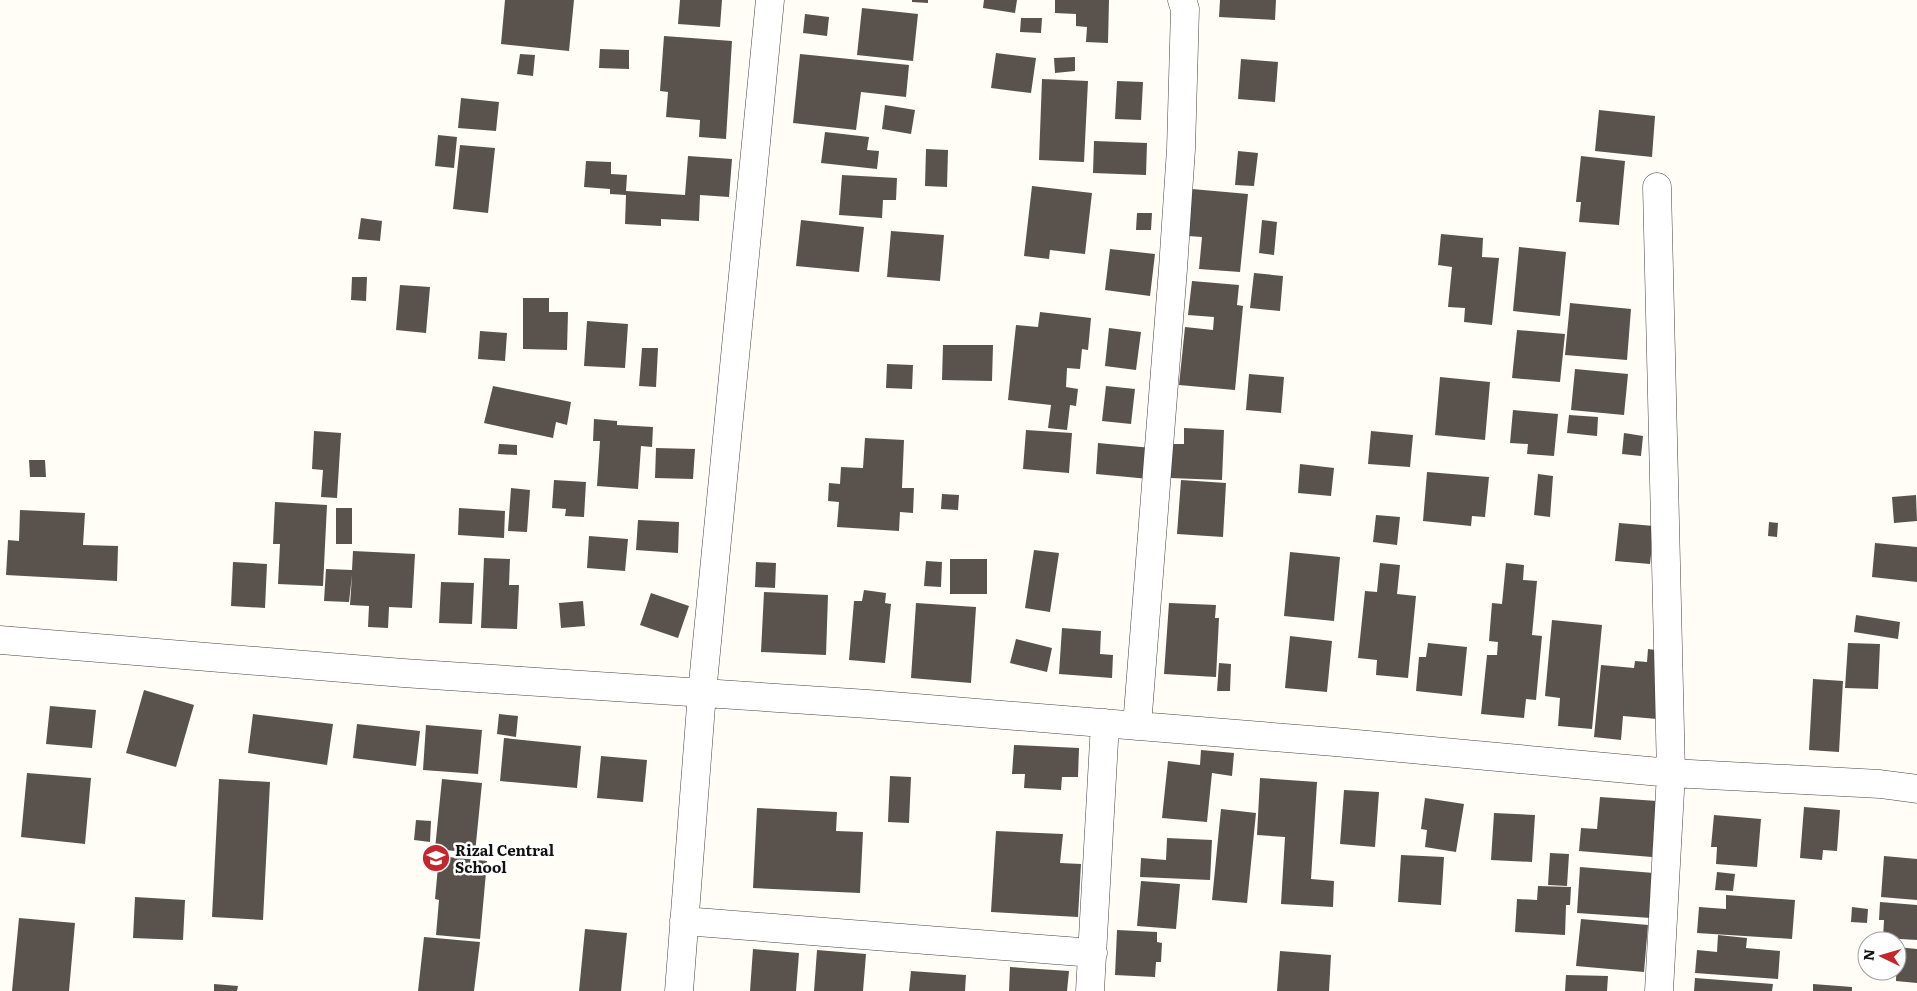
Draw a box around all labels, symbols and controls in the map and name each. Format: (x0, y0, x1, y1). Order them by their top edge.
place label: Rizal Central School (455, 838, 555, 878)
school or university icon: Rizal Central School (421, 843, 451, 873)
north arrow (1857, 931, 1907, 981)
text: N (1858, 948, 1879, 962)

